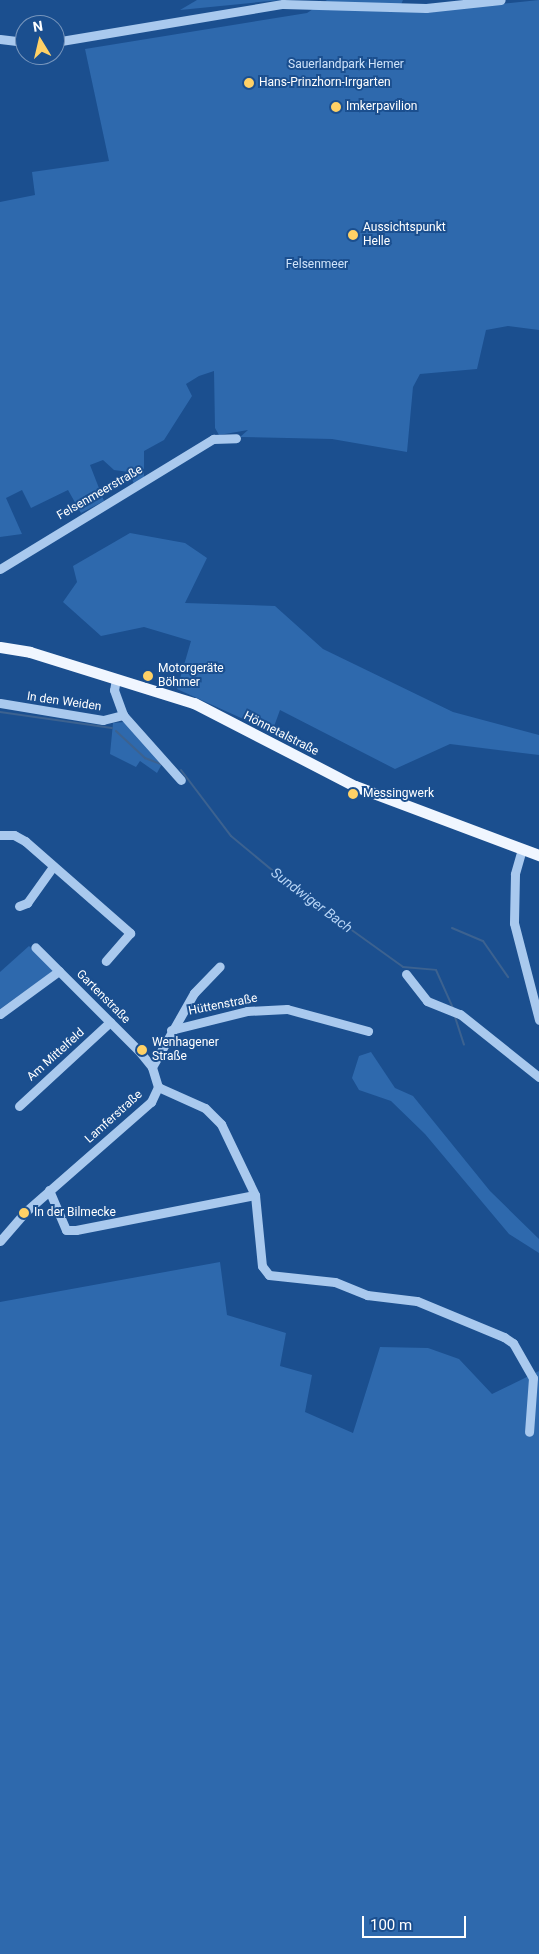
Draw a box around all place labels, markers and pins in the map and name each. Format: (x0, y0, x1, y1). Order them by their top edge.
place label: Hans-Prinzhorn-Irrgarten (259, 76, 391, 90)
marker: Hans-Prinzhorn-Irrgarten (243, 77, 255, 89)
place label: Imkerpavilion (346, 100, 417, 114)
marker: Imkerpavilion (330, 101, 342, 113)
place label: Aussichtspunkt Helle (363, 221, 446, 249)
marker: Aussichtspunkt Helle (347, 229, 359, 241)
place label: Motorgeräte Böhmer (158, 662, 224, 690)
marker: Motorgeräte Böhmer (142, 670, 154, 682)
place label: Messingwerk (363, 787, 434, 801)
marker: Messingwerk (347, 788, 359, 800)
place label: Wenhagener Straße (152, 1036, 219, 1064)
marker: Wenhagener Straße (136, 1044, 148, 1056)
place label: In der Bilmecke (34, 1206, 116, 1220)
marker: In der Bilmecke (18, 1207, 30, 1219)

